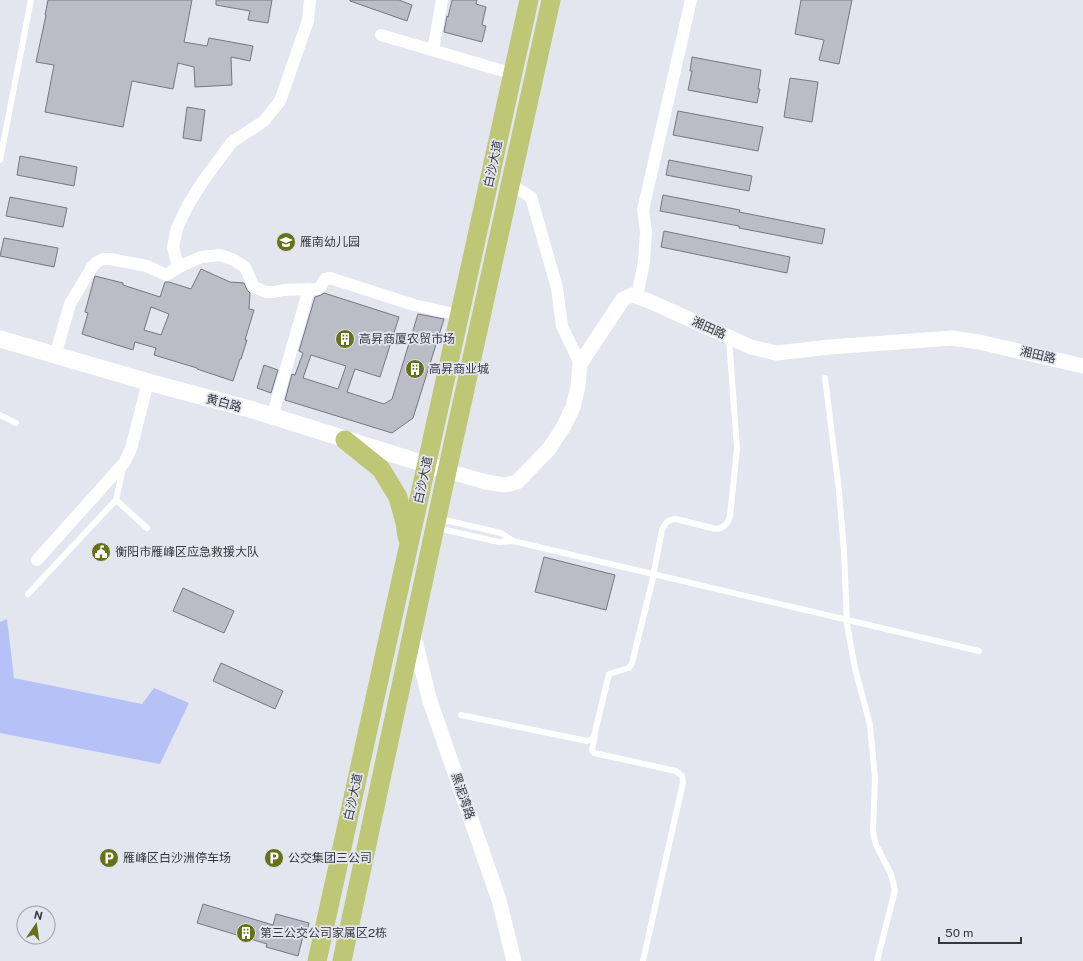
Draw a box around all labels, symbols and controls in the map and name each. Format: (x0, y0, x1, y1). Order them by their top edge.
street label: 白沙大道 (481, 139, 505, 189)
school or university icon: 雁南幼儿园 (275, 231, 297, 253)
place label: 雁南幼儿园 (300, 235, 360, 249)
street label: 湘田路 (690, 314, 728, 342)
building icon: 高昇商厦农贸市场 (334, 328, 356, 350)
place label: 高昇商厦农贸市场 (359, 332, 455, 346)
street label: 湘田路 (1019, 344, 1057, 366)
building icon: 高昇商业城 (404, 358, 426, 380)
place label: 高昇商业城 (429, 362, 489, 376)
street label: 黄白路 (205, 392, 243, 414)
street label: 白沙大道 (411, 455, 435, 505)
public building icon: 衡阳市雁峰区应急救援大队 (90, 541, 112, 563)
place label: 衡阳市雁峰区应急救援大队 (115, 545, 259, 559)
street label: 黑泥湾路 (449, 771, 477, 821)
street label: 白沙大道 (341, 772, 365, 822)
parking icon: 雁峰区白沙洲停车场 (98, 847, 120, 869)
parking icon: 公交集团三公司 (263, 847, 285, 869)
place label: 雁峰区白沙洲停车场 (123, 851, 231, 865)
place label: 公交集团三公司 (288, 851, 372, 865)
north arrow (16, 905, 56, 945)
text: N (33, 908, 44, 922)
scale bar (939, 919, 1021, 945)
building icon: 第三公交公司家属区2栋 (235, 922, 257, 944)
place label: 第三公交公司家属区2栋 (260, 926, 387, 940)
text: 50 m (945, 926, 973, 940)

